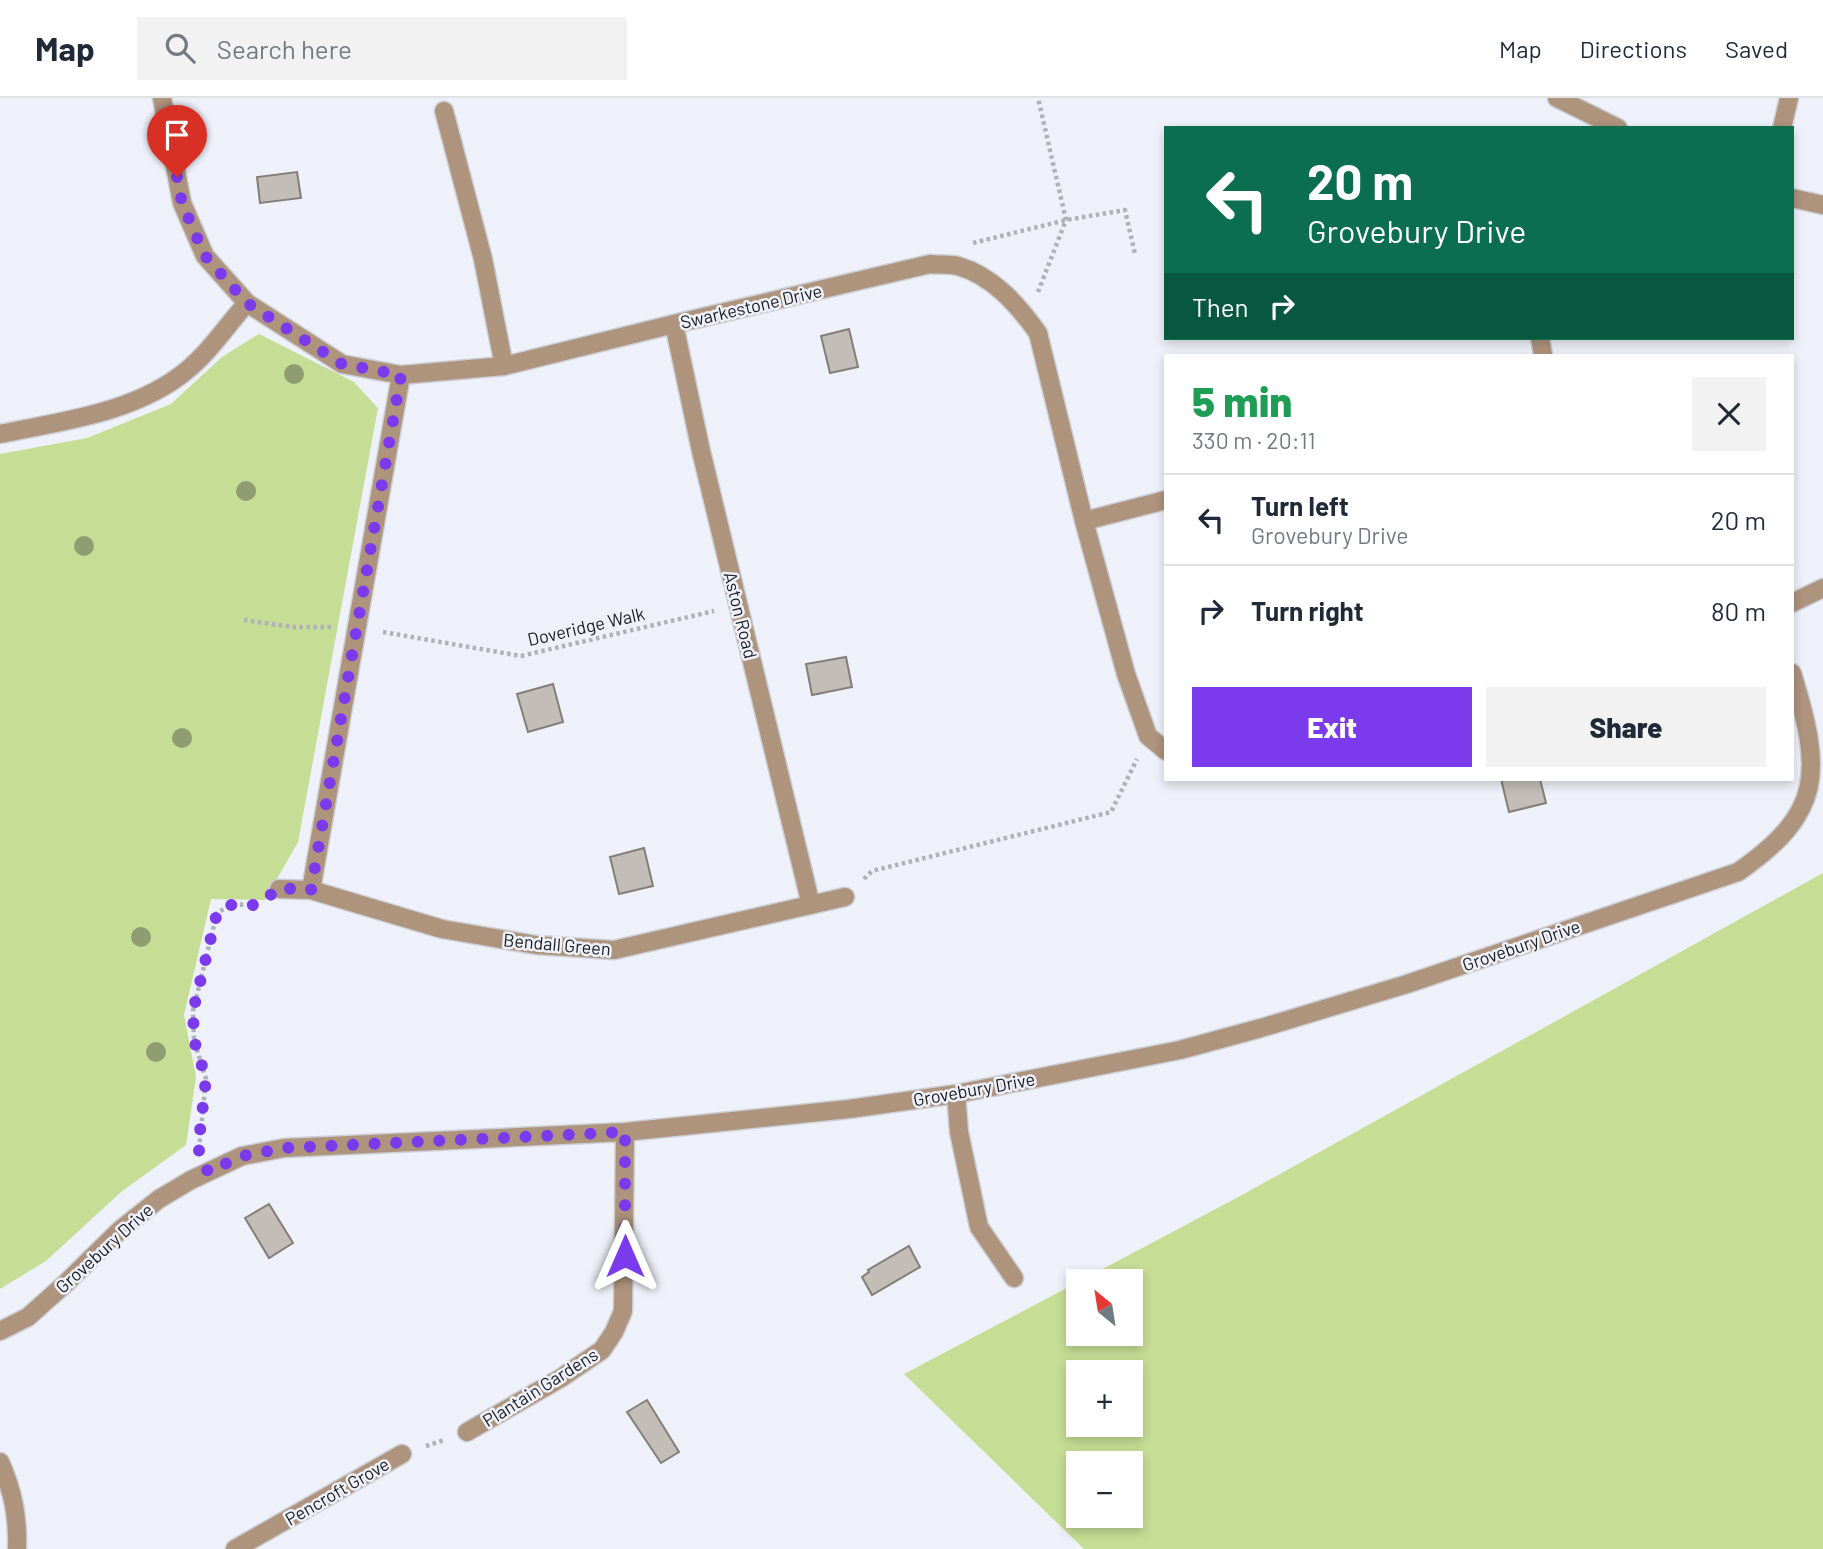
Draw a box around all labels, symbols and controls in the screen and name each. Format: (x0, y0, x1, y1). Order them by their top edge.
search box (137, 17, 627, 80)
text: Map (35, 28, 95, 68)
icon: search (161, 29, 199, 67)
text: Search here (217, 33, 352, 64)
text: Map (1499, 34, 1542, 63)
text: Directions (1580, 34, 1687, 63)
text: Saved (1725, 34, 1788, 63)
pin (147, 105, 207, 177)
icon: arrive (158, 116, 196, 154)
text: 20 m (1307, 151, 1413, 210)
icon: left (1192, 154, 1283, 245)
text: Grovebury Drive (1307, 211, 1526, 249)
street label: Swarkestone Drive (678, 279, 824, 333)
icon: right (1263, 287, 1301, 325)
text: Then (1192, 291, 1249, 322)
text: 5 min (1192, 375, 1292, 425)
button: close (1692, 377, 1766, 451)
text: 330 m · 20:11 (1192, 426, 1316, 454)
text: Turn left (1251, 490, 1349, 521)
icon: left (1192, 501, 1230, 539)
text: 20 m (1711, 504, 1766, 535)
text: Grovebury Drive (1251, 521, 1409, 549)
street label: Aston Road (720, 569, 762, 661)
icon: right (1192, 592, 1230, 630)
text: Turn right (1251, 595, 1364, 626)
text: 80 m (1711, 595, 1766, 626)
street label: Doveridge Walk (525, 602, 647, 650)
button: Exit (1192, 687, 1472, 767)
button: Share (1486, 687, 1766, 767)
street label: Grovebury Drive (1459, 915, 1583, 975)
street label: Bendall Green (502, 928, 612, 960)
street label: Grovebury Drive (911, 1067, 1037, 1111)
street label: Grovebury Drive (51, 1199, 157, 1297)
position arrow (588, 1219, 662, 1293)
north arrow (1066, 1269, 1143, 1346)
map controls (1066, 1269, 1143, 1528)
street label: Plantain Gardens (478, 1343, 602, 1431)
button: + (1066, 1360, 1143, 1437)
button: − (1066, 1451, 1143, 1528)
street label: Pencroft Grove (281, 1452, 393, 1530)

